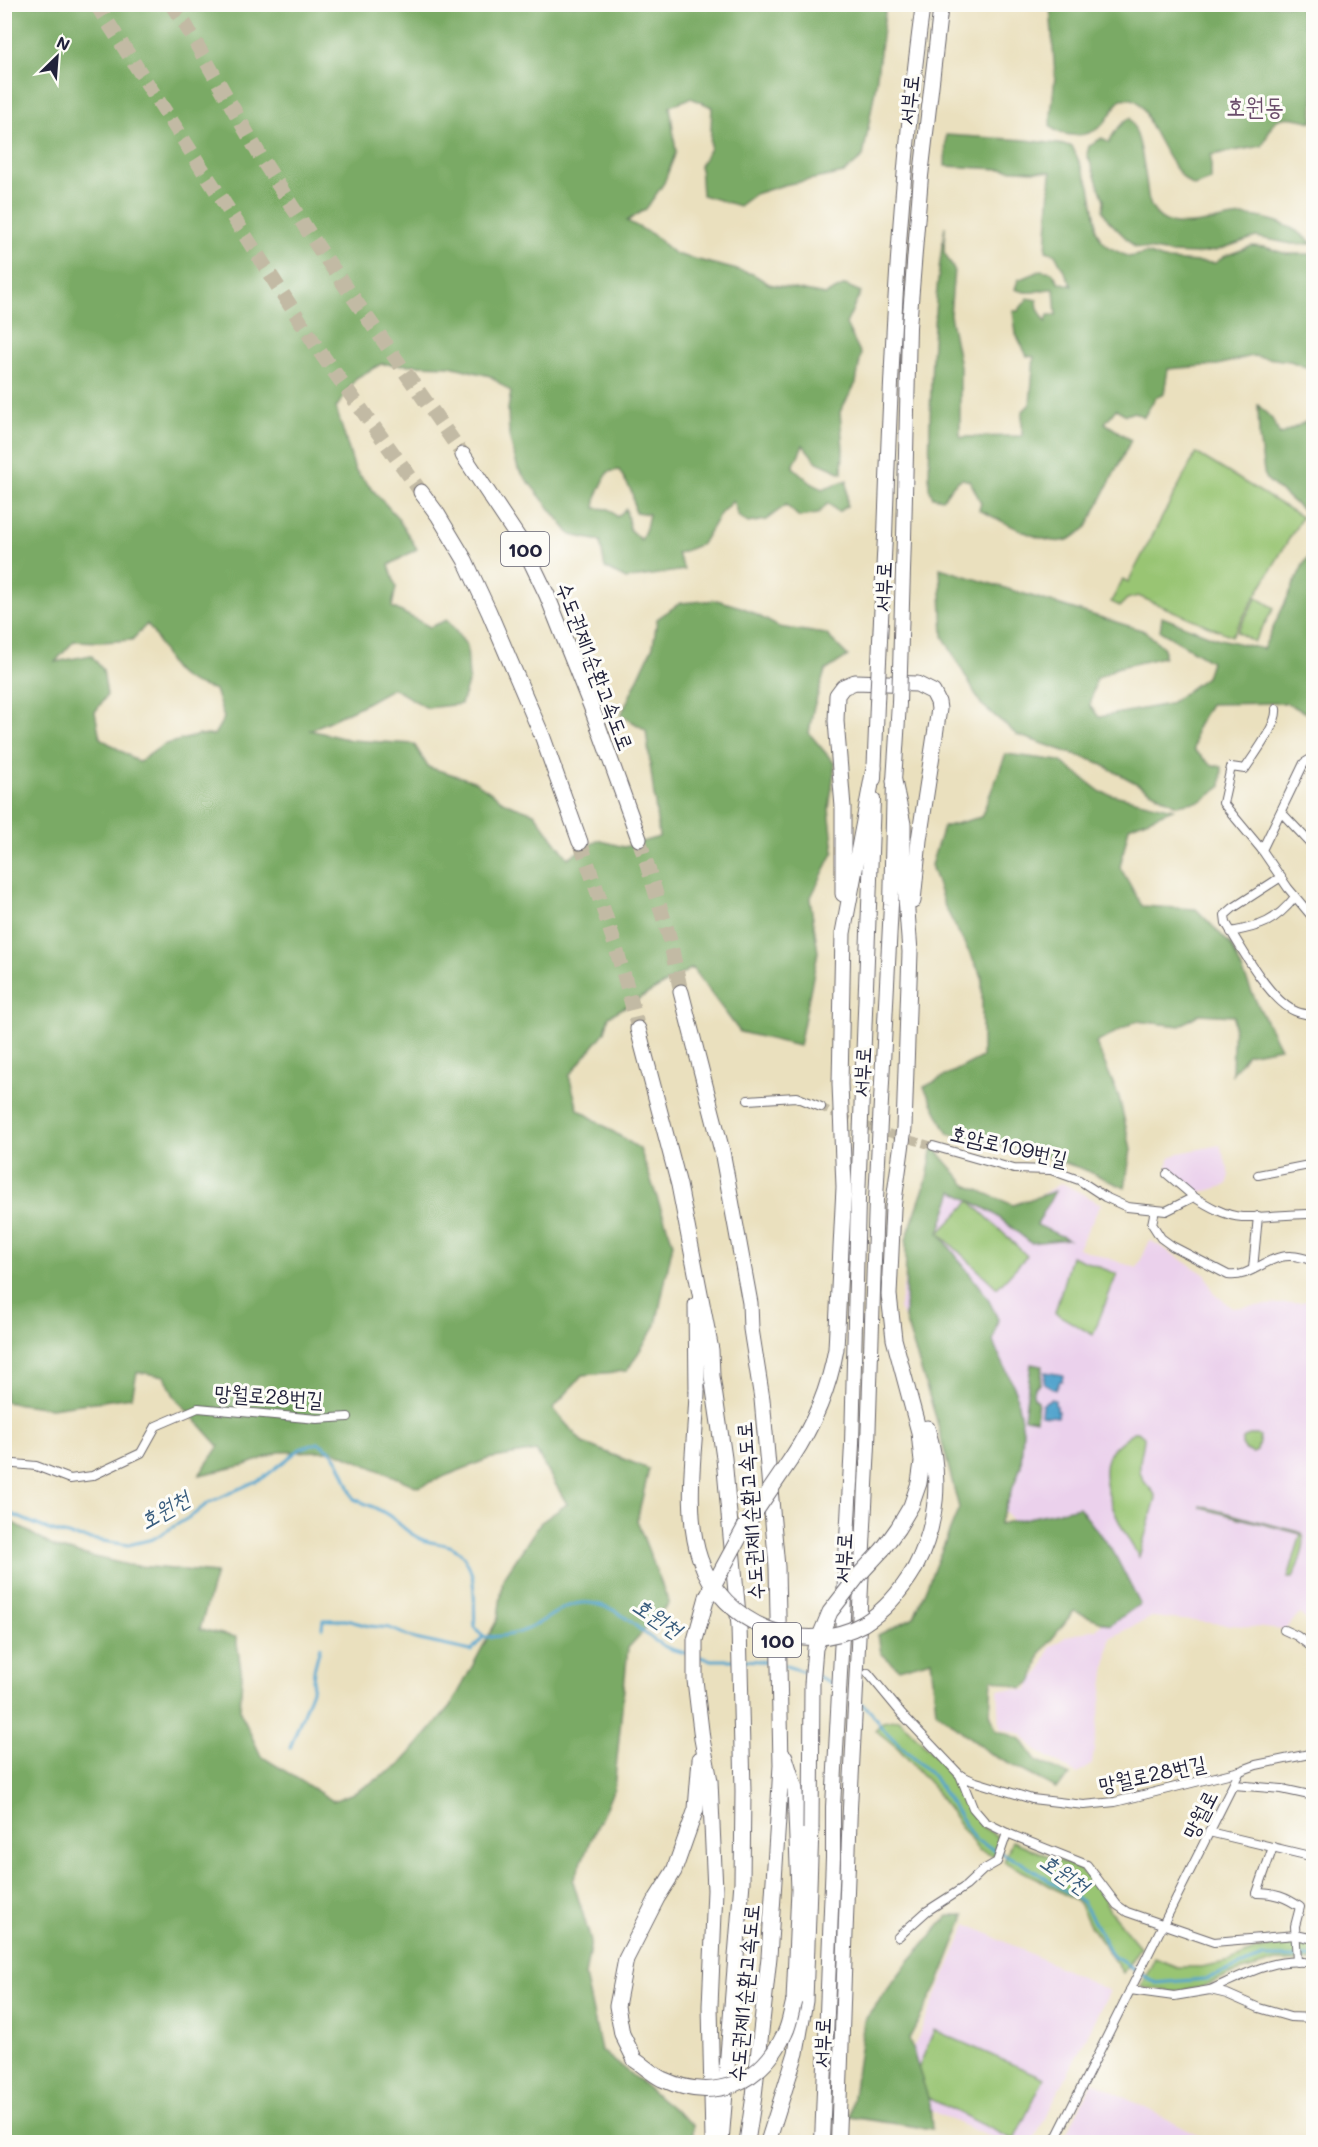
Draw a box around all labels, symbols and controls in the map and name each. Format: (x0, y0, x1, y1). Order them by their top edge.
north arrow (27, 27, 87, 87)
text: N (54, 31, 73, 55)
street label: 서부로 (892, 73, 924, 127)
district label: 호원동 (1226, 90, 1284, 121)
road number: 100 (501, 532, 549, 566)
street label: 서부로 (868, 561, 896, 613)
street label: 수도권제1순환고속도로 (551, 578, 641, 754)
street label: 서부로 (846, 1046, 876, 1098)
street label: 호암로109번길 (948, 1118, 1070, 1172)
street label: 망월로28번길 (214, 1378, 324, 1412)
street label: 수도권제1순환고속도로 (729, 1421, 769, 1601)
water label: 호원천 (134, 1482, 196, 1535)
street label: 서부로 (827, 1532, 857, 1584)
water label: 호원천 (628, 1590, 690, 1645)
road number: 100 (753, 1623, 801, 1657)
street label: 망월로28번길 (1096, 1748, 1208, 1798)
street label: 망월로 (1175, 1785, 1223, 1843)
water label: 호원천 (1035, 1846, 1097, 1901)
street label: 수도권제1순환고속도로 (722, 1903, 764, 2083)
street label: 서부로 (807, 2017, 835, 2069)

